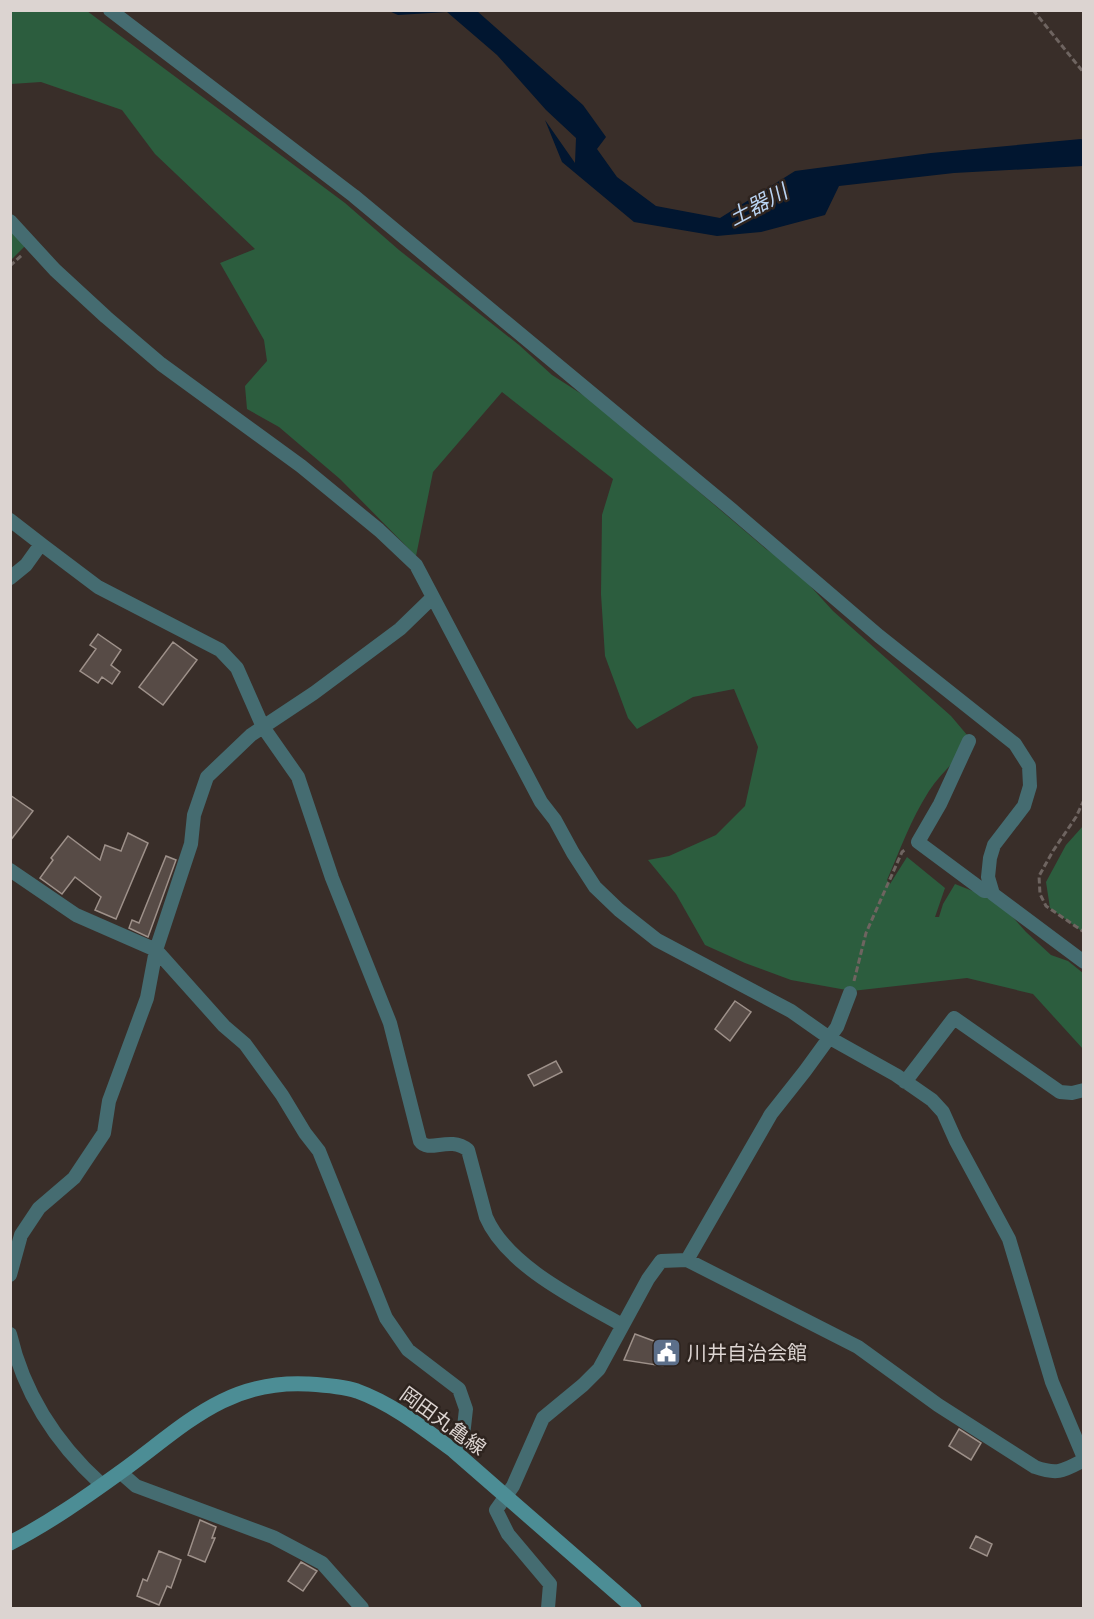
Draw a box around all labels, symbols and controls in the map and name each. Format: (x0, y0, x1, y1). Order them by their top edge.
water label: 土器川 (724, 177, 794, 231)
public building icon: 川井自治会館 (650, 1337, 682, 1369)
place label: 川井自治会館 (687, 1340, 807, 1366)
street label: 岡田丸亀線 (395, 1381, 491, 1461)

